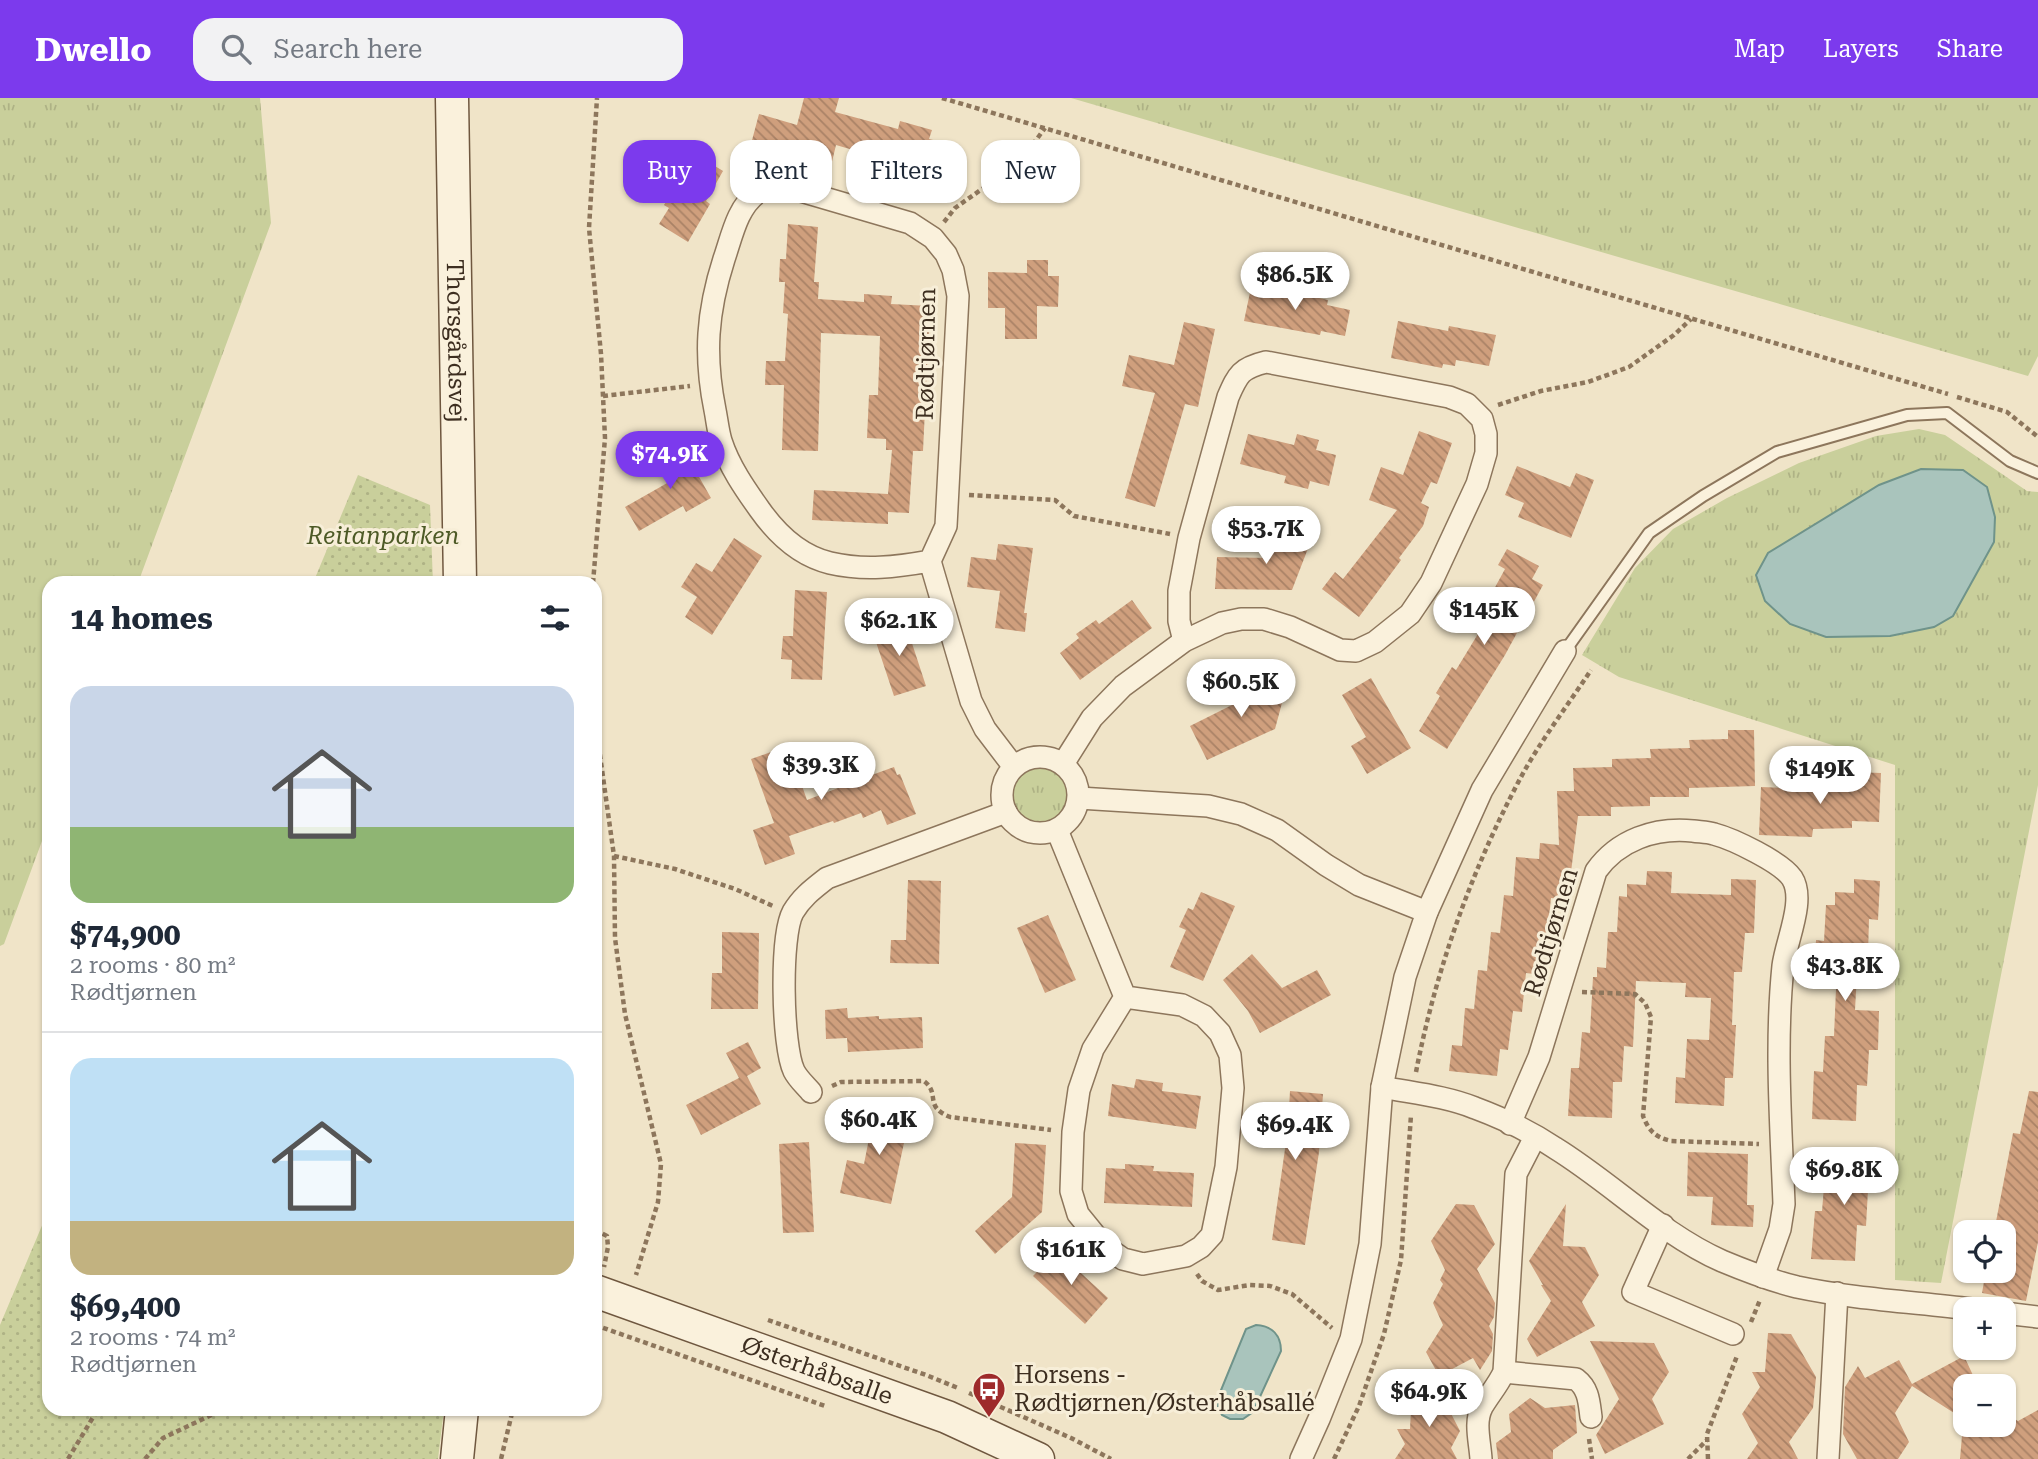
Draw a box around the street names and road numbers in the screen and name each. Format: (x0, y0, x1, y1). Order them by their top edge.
street label: Thorsgårdsvej (441, 259, 471, 423)
street label: Rødtjørnen (911, 288, 941, 420)
street label: Rødtjørnen (1518, 865, 1584, 999)
street label: Østerhåbsalle (738, 1331, 897, 1410)

